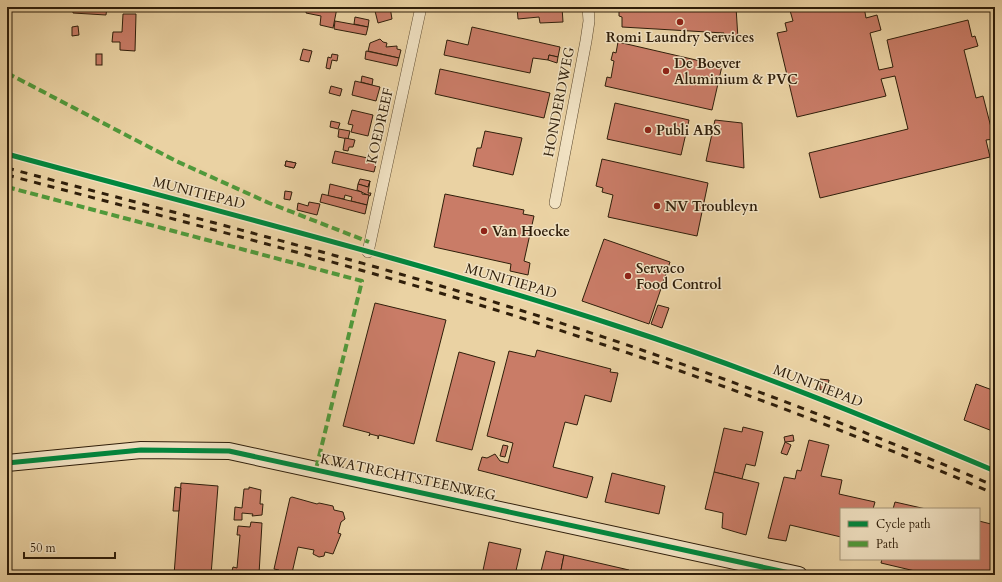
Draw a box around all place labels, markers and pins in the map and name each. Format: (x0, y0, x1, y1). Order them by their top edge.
marker: Romi Laundry Services (675, 17, 685, 27)
place label: Romi Laundry Services (606, 28, 754, 47)
place label: De Boever Aluminium & PVC (674, 54, 798, 89)
marker: De Boever Aluminium & PVC (661, 66, 671, 76)
place label: Publi ABS (656, 121, 721, 140)
marker: Publi ABS (643, 125, 653, 135)
place label: NV Troubleyn (665, 197, 758, 216)
marker: NV Troubleyn (652, 201, 662, 211)
place label: Van Hoecke (492, 222, 570, 241)
marker: Van Hoecke (479, 226, 489, 236)
place label: Servaco Food Control (636, 259, 722, 294)
marker: Servaco Food Control (623, 271, 633, 281)

